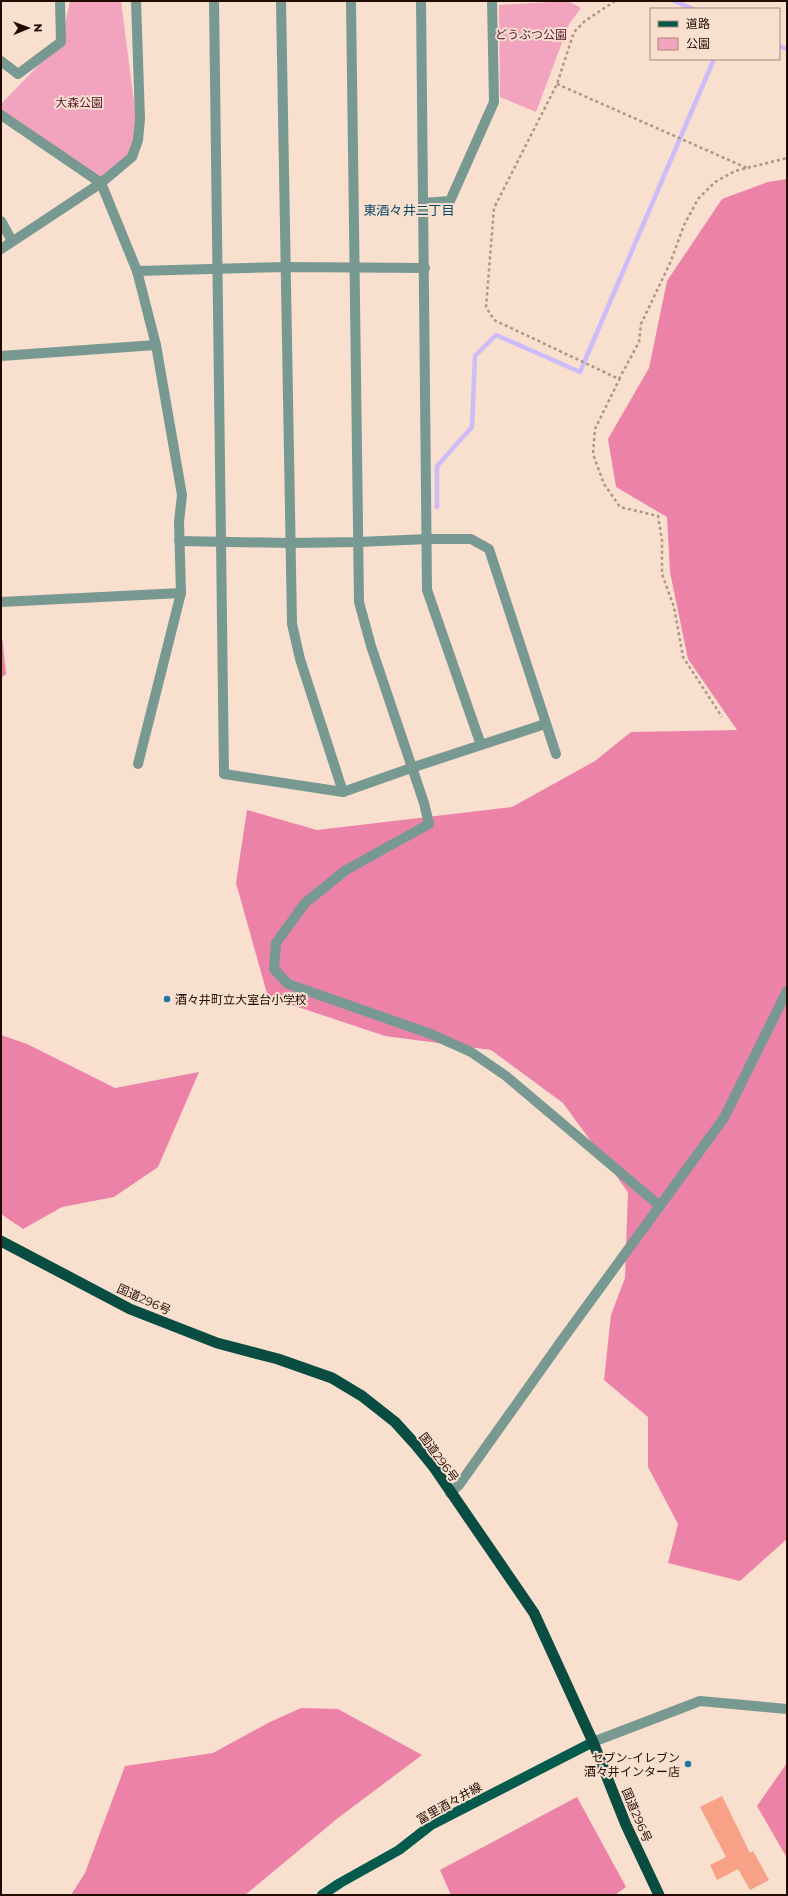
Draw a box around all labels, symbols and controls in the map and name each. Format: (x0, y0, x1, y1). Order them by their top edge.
north arrow (8, 8, 48, 48)
legend (650, 8, 780, 60)
text: 道路 (686, 16, 710, 31)
text: N (31, 23, 45, 32)
park label: どうぶつ公園 (495, 27, 567, 42)
text: 公園 (686, 36, 710, 51)
park label: 大森公園 (55, 95, 103, 110)
district label: 東酒々井二丁目 (363, 202, 455, 218)
place label: 酒々井町立大室台小学校 (175, 992, 307, 1007)
marker: 酒々井町立大室台小学校 (162, 994, 172, 1004)
street label: 国道296号 (115, 1280, 173, 1318)
street label: 国道296号 (416, 1429, 462, 1485)
place label: セブン-イレブン 酒々井インター店 (584, 1750, 680, 1779)
marker: セブン-イレブン 酒々井インター店 (683, 1759, 693, 1769)
street label: 富里酒々井線 (414, 1779, 484, 1827)
street label: 国道296号 (619, 1786, 655, 1844)

